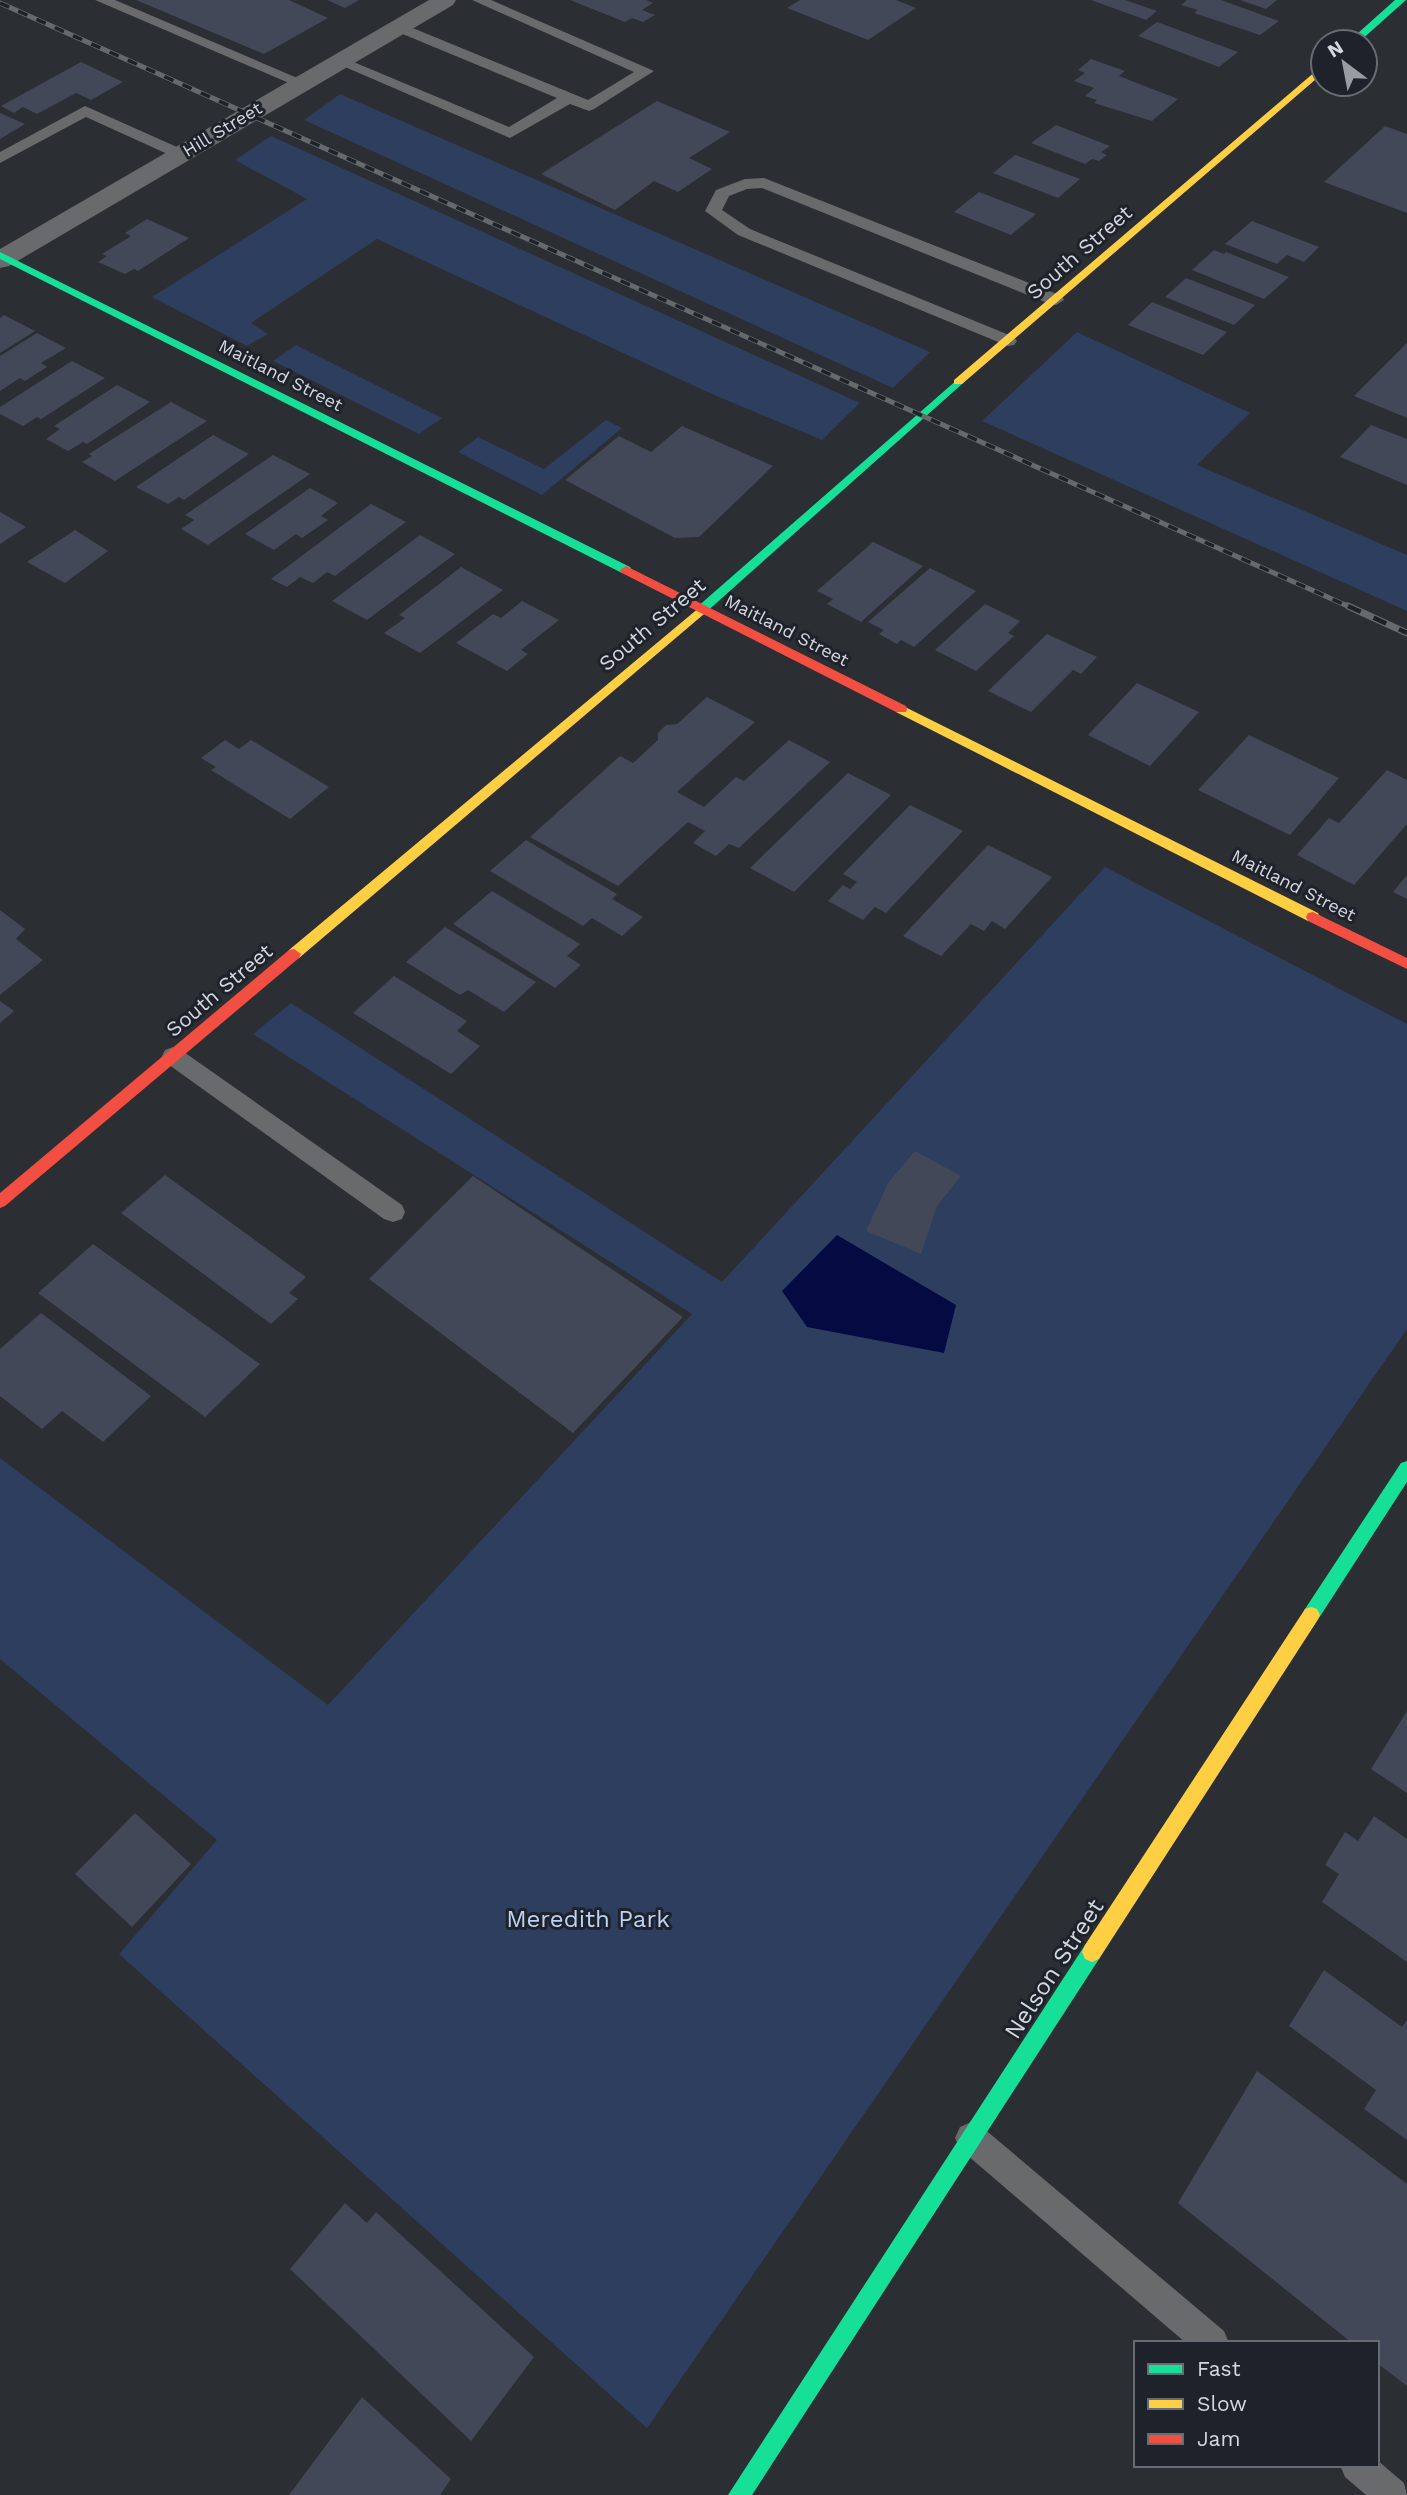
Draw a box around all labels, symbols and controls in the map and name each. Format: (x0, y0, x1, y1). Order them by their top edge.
north arrow (1309, 28, 1379, 98)
text: N (1323, 36, 1347, 62)
street label: Hill Street (179, 97, 266, 161)
street label: South Street (1021, 199, 1137, 304)
street label: Maitland Street (216, 335, 347, 415)
street label: South Street (594, 572, 710, 676)
street label: Maitland Street (722, 590, 853, 670)
street label: Maitland Street (1229, 845, 1360, 925)
street label: South Street (161, 938, 277, 1042)
street label: Nelson Street (998, 1894, 1110, 2044)
park label: Meredith Park (506, 1905, 670, 1933)
legend (1134, 2341, 1379, 2467)
text: Fast (1197, 2356, 1241, 2381)
text: Slow (1197, 2391, 1247, 2416)
text: Jam (1197, 2426, 1240, 2451)

